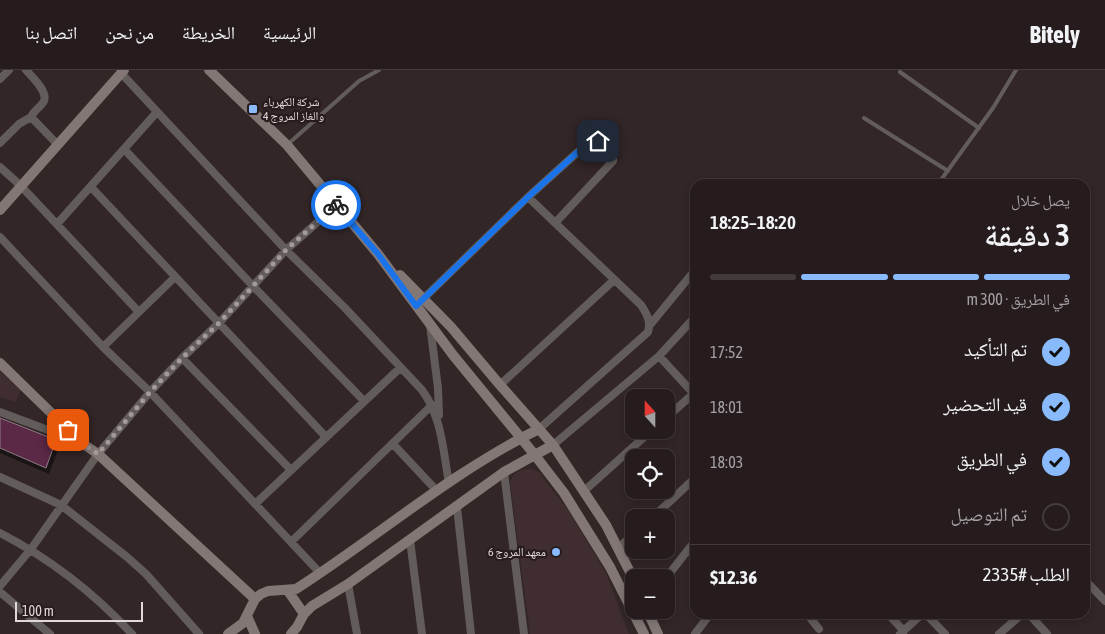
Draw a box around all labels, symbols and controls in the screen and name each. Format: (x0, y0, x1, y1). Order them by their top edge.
text: Bitely (1030, 21, 1080, 48)
text: اتصل بنا (25, 22, 77, 43)
text: من نحن (105, 22, 154, 43)
text: الخريطة (182, 22, 235, 43)
text: الرئيسية (263, 22, 316, 43)
place label: شركة الكهرباء والغاز المروج 4 (263, 95, 324, 123)
marker: شركة الكهرباء والغاز المروج 4 (247, 103, 259, 115)
pin (577, 120, 619, 162)
icon: home (584, 127, 612, 155)
courier (311, 180, 361, 230)
icon: bike (322, 191, 350, 219)
text: يصل خلال (1011, 191, 1070, 209)
text: 18:20–18:25 (710, 211, 796, 233)
text: 3 دقيقة (984, 216, 1070, 253)
text: في الطريق · 300 m (967, 290, 1070, 308)
text: تم التأكيد (964, 338, 1027, 360)
icon: check (1042, 338, 1070, 366)
text: 17:52 (710, 343, 743, 361)
north arrow (625, 389, 675, 439)
map controls (625, 389, 675, 619)
text: قيد التحضير (943, 393, 1027, 415)
icon: check (1042, 393, 1070, 421)
text: 18:01 (710, 398, 743, 416)
pin (47, 409, 89, 451)
icon: bag (54, 416, 82, 444)
text: في الطريق (956, 448, 1027, 470)
icon: check (1042, 448, 1070, 476)
button: locate (625, 449, 675, 499)
text: 18:03 (710, 453, 743, 471)
text: تم التوصيل (951, 503, 1027, 525)
button: + (625, 509, 675, 559)
place label: معهد المروج 6 (488, 545, 546, 559)
marker: معهد المروج 6 (550, 546, 562, 558)
text: الطلب #2335 (983, 563, 1070, 585)
text: $12.36 (710, 566, 757, 588)
button: − (625, 569, 675, 619)
scale bar (15, 599, 142, 622)
text: 100 m (22, 603, 54, 619)

